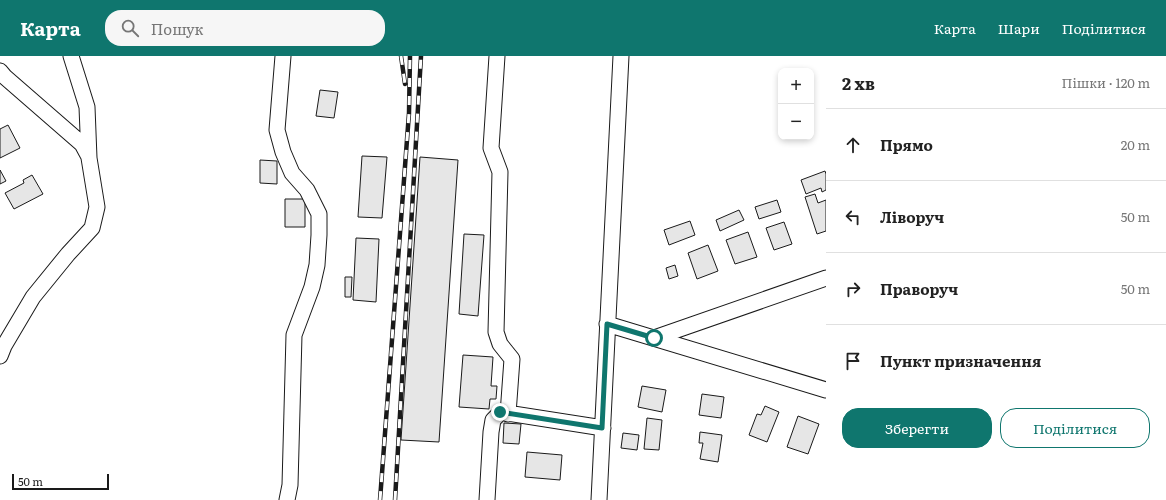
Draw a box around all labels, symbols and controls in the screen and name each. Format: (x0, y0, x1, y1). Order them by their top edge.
search box (105, 10, 385, 46)
text: Карта (20, 14, 81, 42)
icon: search (119, 17, 141, 39)
text: Пошук (151, 17, 203, 40)
text: Карта (934, 18, 976, 38)
text: Шари (998, 18, 1040, 38)
text: Поділитися (1062, 18, 1146, 38)
map controls (778, 68, 814, 140)
button: + (778, 68, 814, 104)
text: 2 хв (842, 70, 875, 95)
text: Пішки · 120 m (1061, 73, 1150, 92)
button: − (778, 104, 814, 140)
text: Прямо (880, 133, 933, 156)
icon: ahead (842, 134, 864, 156)
text: 20 m (1121, 135, 1150, 154)
text: Ліворуч (880, 205, 944, 228)
icon: left (842, 206, 864, 228)
text: 50 m (1121, 207, 1150, 226)
text: Праворуч (880, 277, 958, 300)
icon: right (842, 278, 864, 300)
text: 50 m (1121, 279, 1150, 298)
route start (645, 329, 663, 347)
text: Пункт призначення (880, 349, 1041, 372)
icon: arrive (842, 350, 864, 372)
route end (491, 403, 509, 421)
button: Зберегти (842, 408, 992, 448)
button: Поділитися (1000, 408, 1150, 448)
scale bar (12, 472, 109, 491)
text: 50 m (18, 473, 43, 489)

